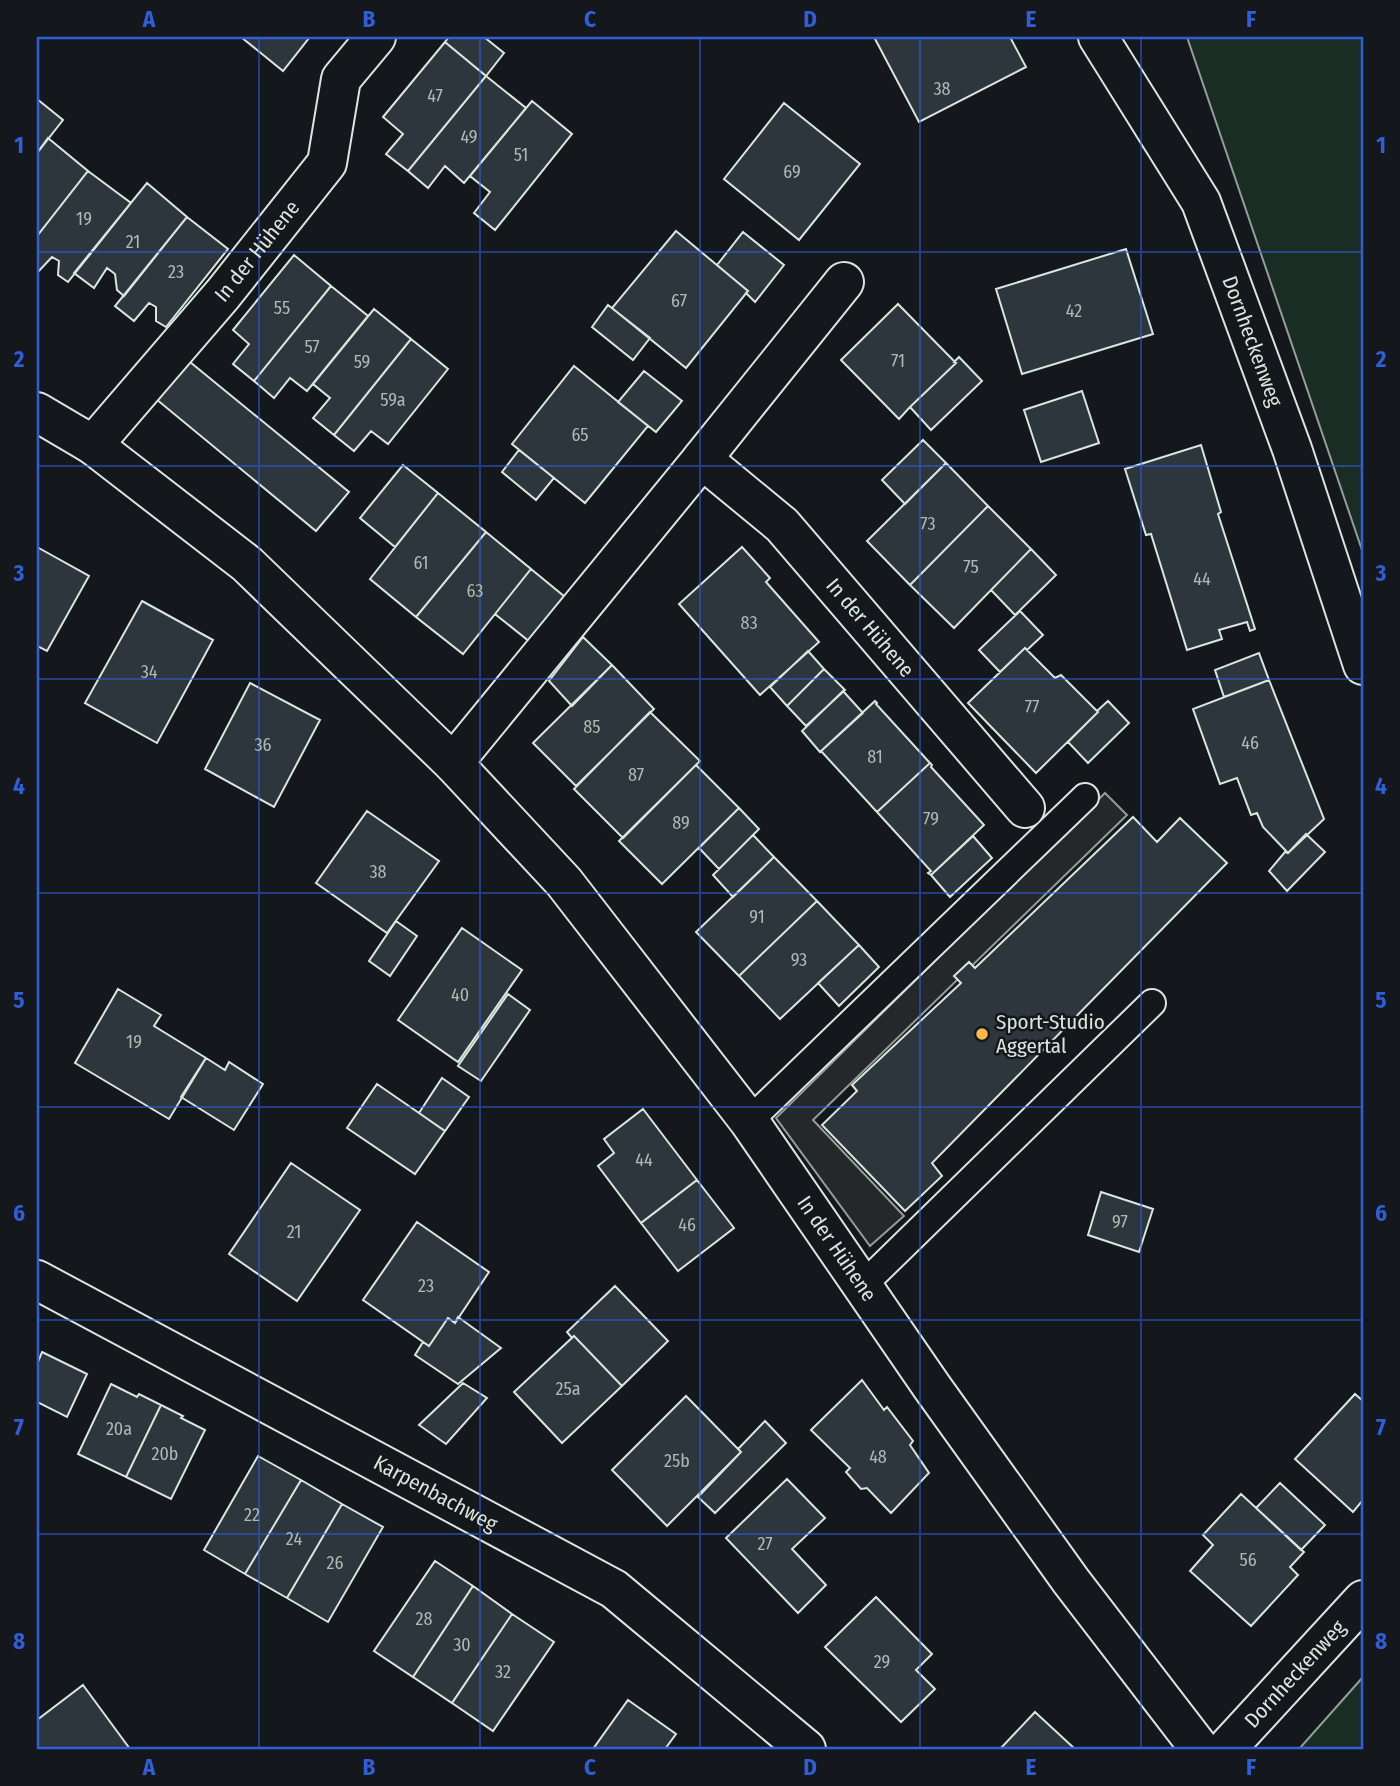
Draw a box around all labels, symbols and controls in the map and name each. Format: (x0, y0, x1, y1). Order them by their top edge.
text: A (142, 5, 156, 33)
text: B (363, 5, 376, 33)
text: C (584, 5, 596, 33)
text: D (803, 5, 817, 33)
text: E (1026, 5, 1037, 33)
text: F (1246, 5, 1256, 33)
house number: 38 (933, 78, 951, 100)
house number: 47 (427, 85, 443, 107)
house number: 49 (460, 126, 478, 148)
text: 1 (14, 131, 24, 159)
text: 1 (1376, 131, 1386, 159)
house number: 51 (514, 144, 528, 166)
house number: 69 (783, 161, 801, 183)
street label: In der Hühene (209, 195, 305, 307)
house number: 19 (76, 208, 92, 230)
house number: 21 (126, 231, 140, 253)
house number: 23 (168, 261, 184, 283)
street label: Dornheckenweg (1216, 272, 1288, 410)
house number: 67 (671, 290, 687, 312)
house number: 55 (274, 297, 290, 319)
house number: 42 (1066, 300, 1082, 322)
house number: 57 (304, 336, 320, 358)
text: 2 (13, 345, 25, 373)
text: 2 (1375, 345, 1387, 373)
house number: 71 (891, 350, 905, 372)
house number: 59 (354, 351, 370, 373)
house number: 59a (380, 389, 406, 411)
house number: 65 (571, 424, 589, 446)
house number: 73 (920, 513, 936, 535)
house number: 61 (413, 552, 429, 574)
house number: 75 (963, 556, 979, 578)
text: 3 (13, 559, 25, 587)
text: 3 (1375, 559, 1387, 587)
house number: 44 (1193, 568, 1211, 590)
street label: In der Hühene (821, 573, 920, 682)
house number: 63 (467, 580, 483, 602)
house number: 83 (740, 612, 758, 634)
house number: 34 (141, 661, 158, 683)
house number: 77 (1025, 696, 1039, 718)
house number: 85 (583, 716, 601, 738)
house number: 46 (1241, 732, 1259, 754)
house number: 36 (254, 734, 272, 756)
house number: 81 (867, 746, 883, 768)
house number: 87 (628, 764, 644, 786)
text: 4 (13, 772, 25, 800)
text: 4 (1375, 772, 1387, 800)
house number: 79 (923, 808, 939, 830)
house number: 89 (672, 812, 690, 834)
house number: 38 (369, 861, 387, 883)
house number: 91 (749, 906, 765, 928)
house number: 93 (791, 949, 807, 971)
house number: 40 (451, 984, 469, 1006)
text: 5 (13, 986, 25, 1014)
text: 5 (1375, 986, 1387, 1014)
place label: Sport-Studio Aggertal (996, 1009, 1105, 1059)
marker: Sport-Studio Aggertal (974, 1026, 990, 1042)
house number: 19 (126, 1031, 142, 1053)
house number: 44 (635, 1149, 653, 1171)
street label: In der Hühene (792, 1191, 882, 1306)
text: 6 (13, 1199, 25, 1227)
text: 6 (1375, 1199, 1387, 1227)
house number: 97 (1112, 1211, 1128, 1233)
house number: 46 (678, 1214, 696, 1236)
house number: 21 (287, 1221, 301, 1243)
house number: 23 (418, 1275, 434, 1297)
house number: 25a (555, 1378, 581, 1400)
text: 7 (14, 1413, 24, 1441)
text: 7 (1376, 1413, 1386, 1441)
house number: 20a (106, 1418, 132, 1440)
house number: 20b (152, 1443, 178, 1465)
house number: 48 (869, 1446, 887, 1468)
street label: Karpenbachweg (369, 1450, 502, 1537)
house number: 25b (664, 1450, 690, 1472)
house number: 22 (244, 1504, 260, 1526)
house number: 24 (286, 1528, 302, 1550)
house number: 27 (757, 1533, 773, 1555)
house number: 56 (1239, 1549, 1257, 1571)
house number: 26 (327, 1552, 344, 1574)
house number: 28 (416, 1608, 432, 1630)
street label: Dornheckenweg (1239, 1615, 1351, 1733)
text: 8 (13, 1627, 25, 1655)
text: 8 (1375, 1627, 1387, 1655)
house number: 30 (453, 1634, 471, 1656)
house number: 29 (874, 1651, 890, 1673)
house number: 32 (495, 1661, 511, 1683)
text: A (142, 1753, 156, 1781)
text: B (363, 1753, 376, 1781)
text: C (584, 1753, 596, 1781)
text: D (803, 1753, 817, 1781)
text: E (1026, 1753, 1037, 1781)
text: F (1246, 1753, 1256, 1781)

